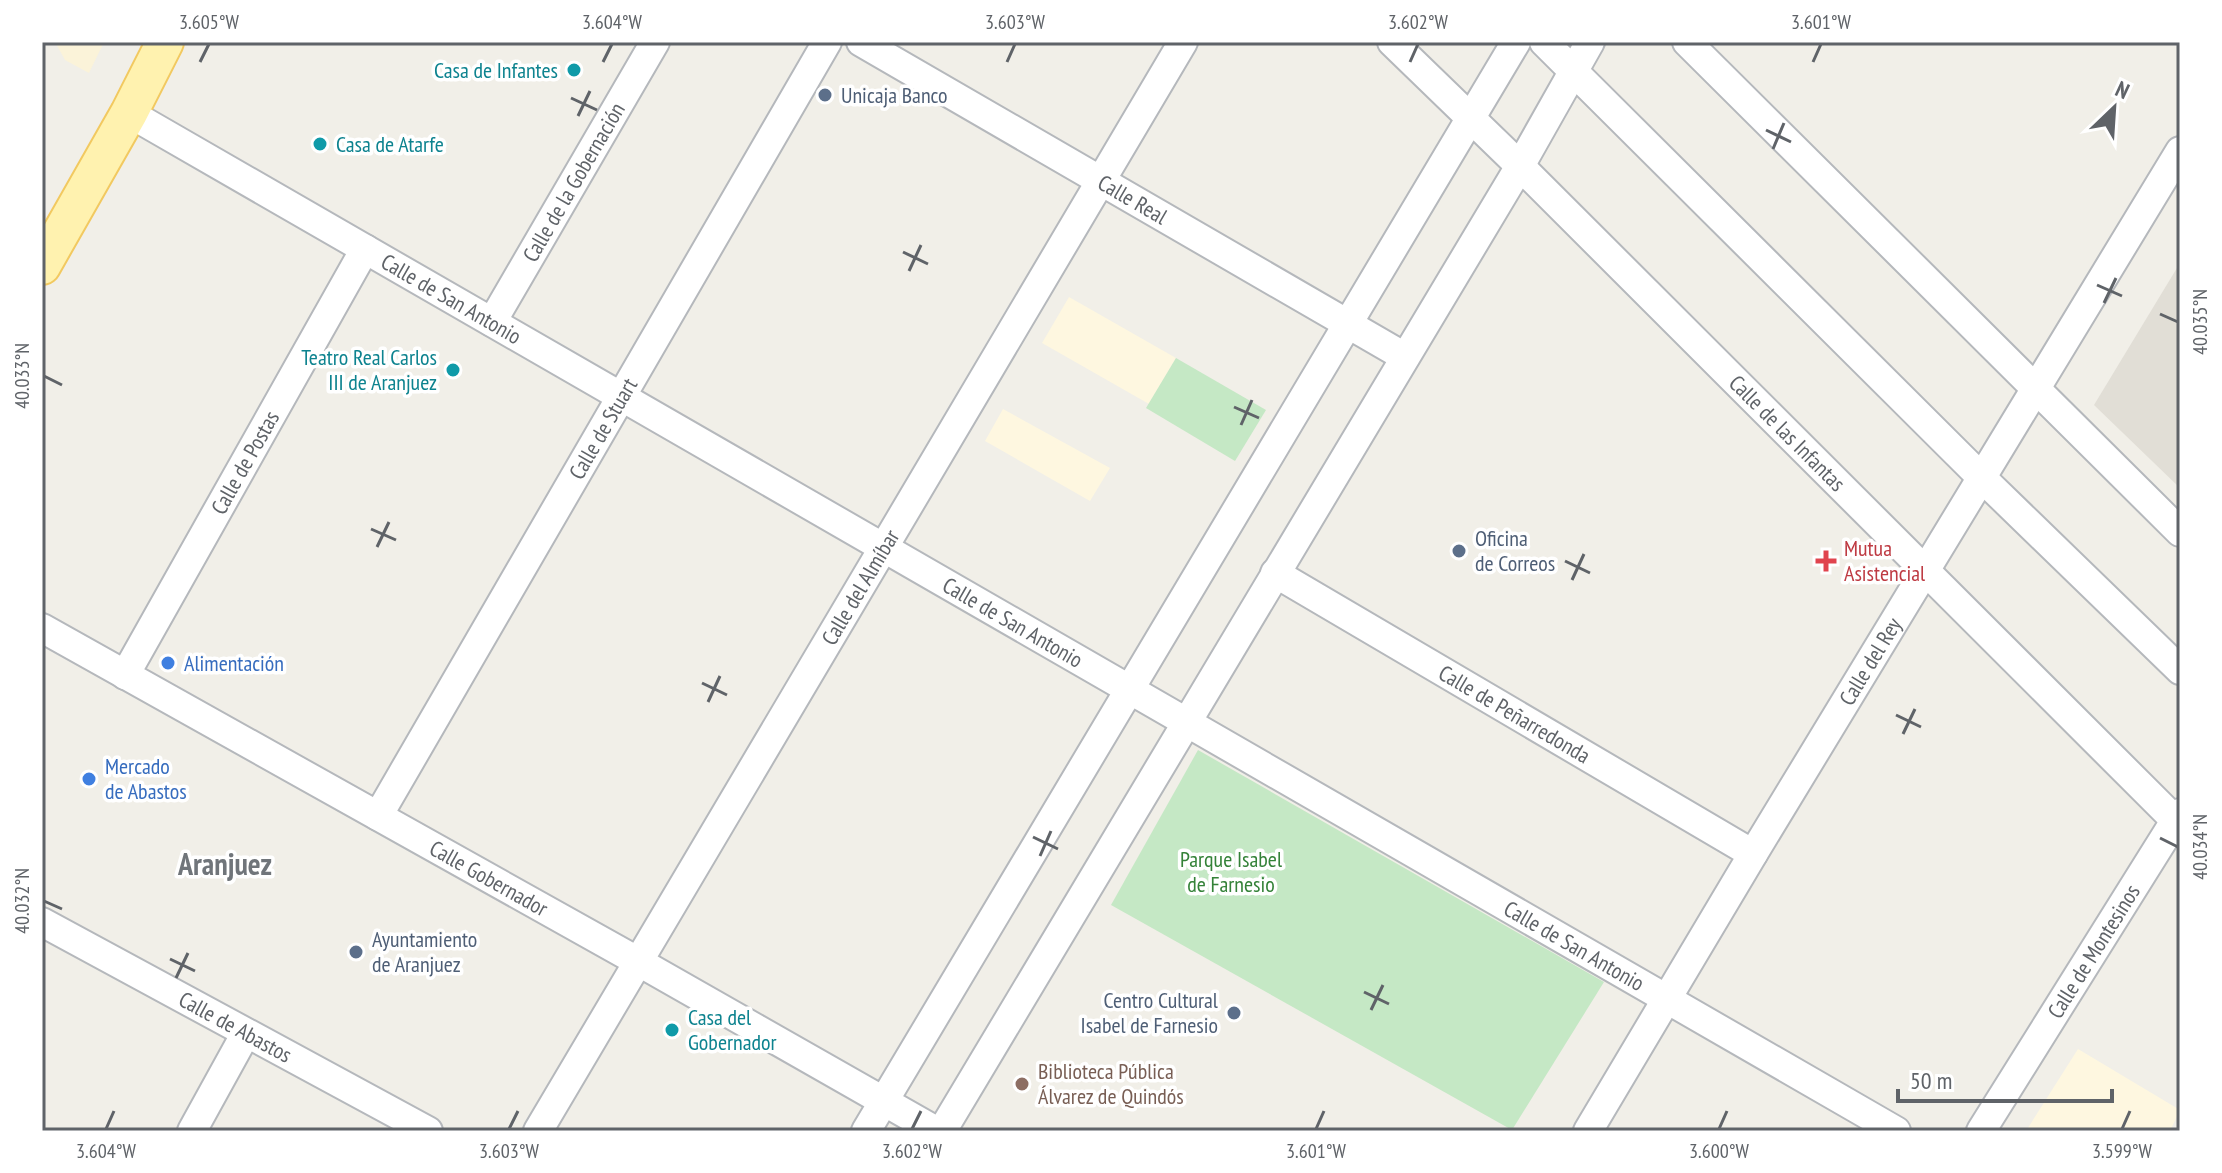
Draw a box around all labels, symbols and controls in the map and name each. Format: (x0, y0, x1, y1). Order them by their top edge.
text: 3.605°W (179, 9, 239, 35)
text: 3.604°W (582, 9, 642, 35)
text: 3.603°W (985, 9, 1045, 35)
text: 3.602°W (1388, 9, 1448, 35)
text: 3.601°W (1791, 9, 1851, 35)
place label: Casa de Infantes (434, 56, 558, 84)
marker: Casa de Infantes (565, 61, 583, 79)
north arrow (2074, 68, 2154, 148)
text: N (2111, 75, 2134, 105)
place label: Unicaja Banco (841, 81, 948, 109)
marker: Unicaja Banco (816, 86, 834, 104)
street label: Calle de la Gobernación (516, 97, 631, 267)
place label: Casa de Atarfe (336, 130, 444, 158)
marker: Casa de Atarfe (311, 135, 329, 153)
street label: Calle Real (1093, 168, 1173, 231)
street label: Calle de San Antonio (376, 247, 527, 350)
text: 40.035°N (2187, 289, 2213, 355)
text: 40.033°N (9, 343, 35, 409)
place label: Teatro Real Carlos III de Aranjuez (301, 343, 437, 396)
marker: Teatro Real Carlos III de Aranjuez (444, 361, 462, 379)
street label: Calle de las Infantas (1723, 369, 1851, 497)
street label: Calle de Stuart (562, 373, 643, 484)
street label: Calle de Postas (204, 406, 285, 519)
street label: Calle del Almíbar (815, 524, 905, 650)
place label: Oficina de Correos (1475, 524, 1555, 577)
place label: Mutua Asistencial (1844, 534, 1926, 587)
marker: Oficina de Correos (1450, 542, 1468, 560)
marker: Mutua Asistencial (1815, 550, 1837, 572)
street label: Calle de San Antonio (938, 571, 1088, 674)
street label: Calle del Rey (1833, 612, 1908, 710)
place label: Alimentación (184, 649, 284, 677)
marker: Alimentación (159, 654, 177, 672)
street label: Calle de Peñarredonda (1434, 658, 1595, 769)
place label: Mercado de Abastos (105, 752, 187, 805)
marker: Mercado de Abastos (80, 770, 98, 788)
text: 40.034°N (2187, 814, 2213, 880)
street label: Calle Gobernador (425, 834, 553, 922)
district label: Aranjuez (177, 844, 272, 883)
park label: Parque Isabel de Farnesio (1180, 845, 1283, 898)
text: 40.032°N (9, 868, 35, 934)
street label: Calle de Montesinos (2041, 879, 2146, 1024)
street label: Calle de San Antonio (1499, 894, 1649, 997)
place label: Ayuntamiento de Aranjuez (372, 925, 477, 978)
marker: Ayuntamiento de Aranjuez (347, 943, 365, 961)
street label: Calle de Abastos (174, 985, 297, 1069)
place label: Centro Cultural Isabel de Farnesio (1081, 986, 1219, 1039)
place label: Casa del Gobernador (688, 1003, 777, 1056)
marker: Centro Cultural Isabel de Farnesio (1225, 1004, 1243, 1022)
marker: Casa del Gobernador (663, 1021, 681, 1039)
scale bar (1898, 1053, 2112, 1103)
place label: Biblioteca Pública Álvarez de Quindós (1038, 1057, 1184, 1110)
text: 50 m (1910, 1065, 1952, 1096)
marker: Biblioteca Pública Álvarez de Quindós (1013, 1075, 1031, 1093)
text: 3.604°W (76, 1138, 136, 1164)
text: 3.603°W (479, 1138, 539, 1164)
text: 3.602°W (882, 1138, 942, 1164)
text: 3.601°W (1286, 1138, 1346, 1164)
text: 3.600°W (1689, 1138, 1749, 1164)
text: 3.599°W (2092, 1138, 2152, 1164)

